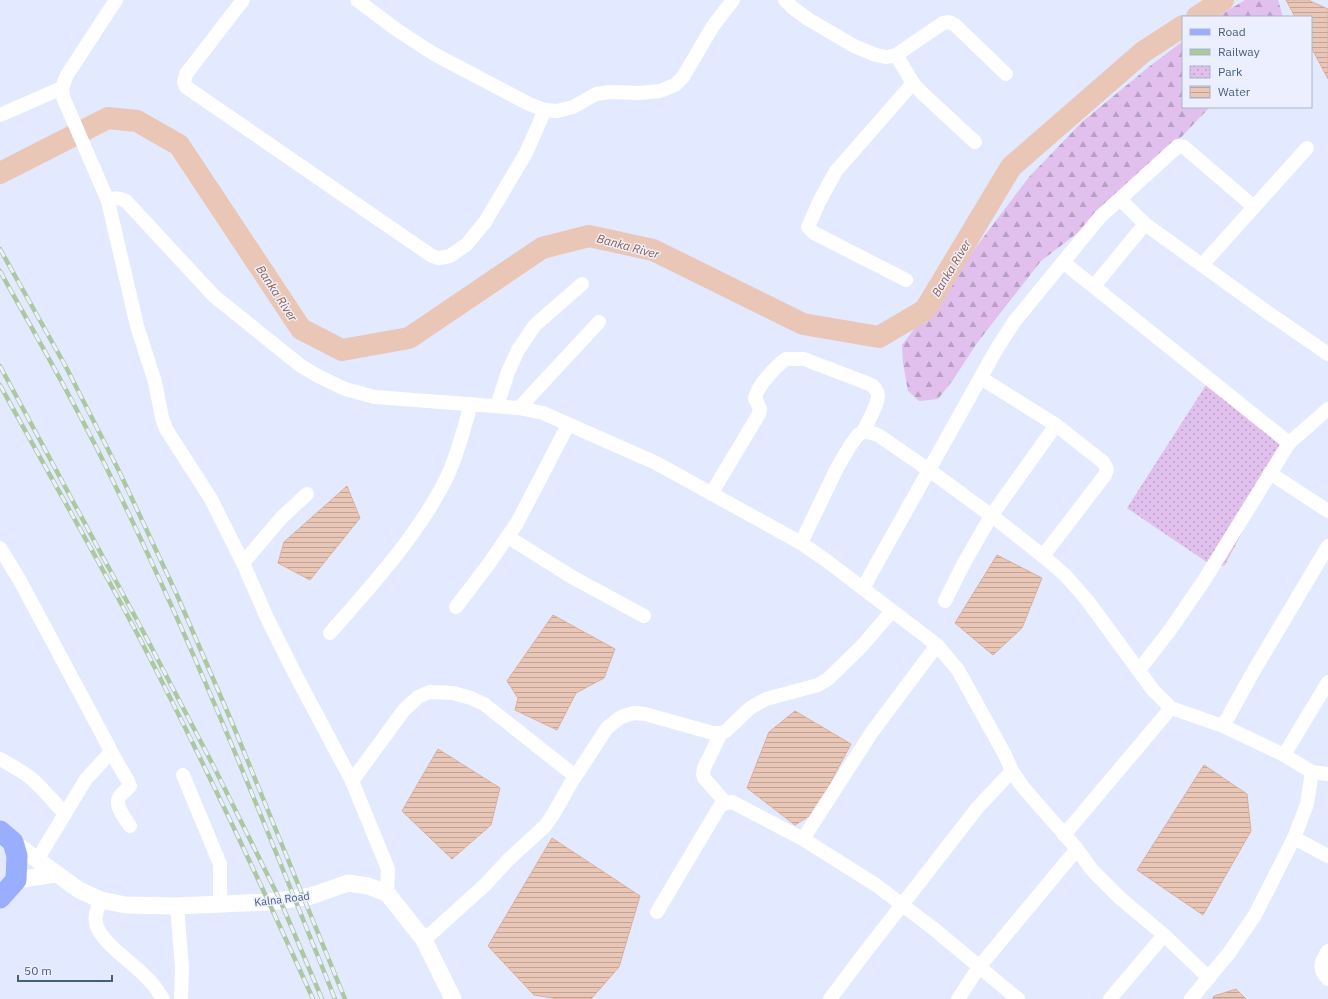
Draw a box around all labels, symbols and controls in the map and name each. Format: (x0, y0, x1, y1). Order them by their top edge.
legend (1182, 16, 1312, 108)
text: Road (1218, 24, 1246, 39)
text: Railway (1218, 44, 1260, 59)
text: Park (1218, 64, 1243, 79)
text: Water (1218, 84, 1251, 99)
water label: Banka River (595, 230, 661, 262)
water label: Banka River (928, 236, 974, 299)
water label: Banka River (253, 262, 301, 324)
street label: Kalna Road (254, 889, 310, 909)
scale bar (18, 957, 112, 983)
text: 50 m (24, 963, 52, 978)

